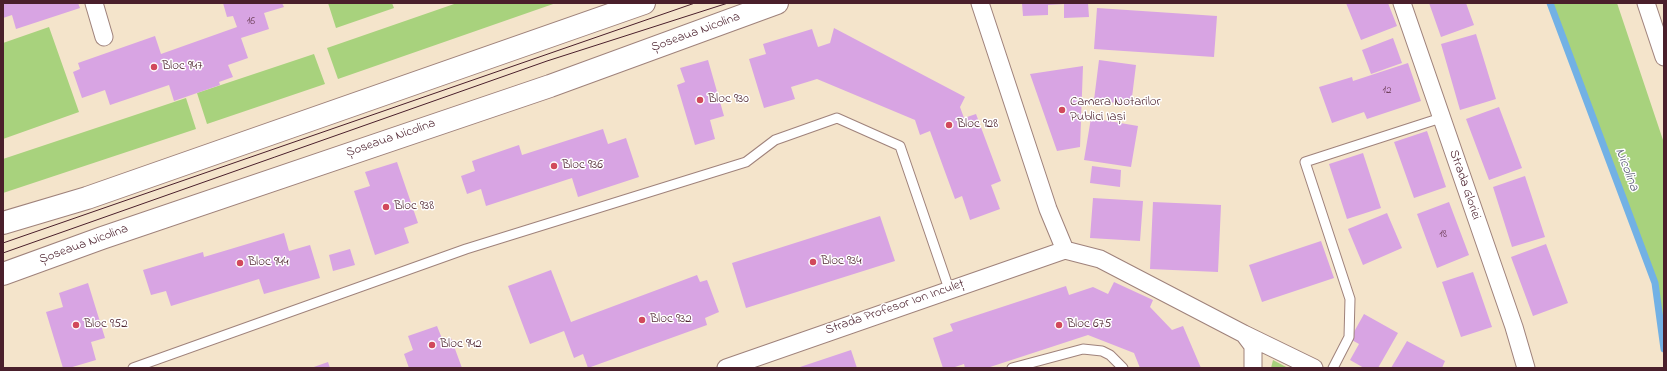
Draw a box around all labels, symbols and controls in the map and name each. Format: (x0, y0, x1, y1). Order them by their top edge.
street label: Șoseaua Nicolina (649, 10, 743, 56)
house number: 16 (247, 15, 255, 29)
place label: Bloc 947 (162, 59, 203, 75)
marker: Bloc 947 (149, 62, 159, 72)
house number: 12 (1383, 84, 1391, 98)
place label: Bloc 930 (708, 92, 749, 108)
marker: Bloc 930 (695, 95, 705, 105)
place label: Camera Notarilor Publici Iași (1070, 95, 1161, 126)
marker: Camera Notarilor Publici Iași (1057, 105, 1067, 115)
street label: Șoseaua Nicolina (344, 116, 438, 162)
place label: Bloc 928 (957, 117, 998, 133)
marker: Bloc 928 (944, 120, 954, 130)
water label: Nicolina (1610, 146, 1642, 194)
street label: Strada Gloriei (1445, 148, 1483, 222)
place label: Bloc 936 (562, 158, 603, 174)
marker: Bloc 936 (549, 161, 559, 171)
place label: Bloc 938 (394, 199, 434, 215)
marker: Bloc 938 (381, 202, 391, 212)
street label: Șoseaua Nicolina (37, 222, 131, 268)
house number: 18 (1439, 228, 1447, 242)
place label: Bloc 934 (821, 254, 862, 270)
place label: Bloc 944 (248, 255, 289, 271)
marker: Bloc 934 (808, 257, 818, 267)
marker: Bloc 944 (235, 258, 245, 268)
street label: Strada Profesor Ion Inculeț (823, 277, 967, 339)
place label: Bloc 932 (650, 312, 692, 328)
marker: Bloc 932 (637, 315, 647, 325)
place label: Bloc 952 (84, 317, 128, 333)
place label: Bloc 675 (1067, 317, 1111, 333)
marker: Bloc 952 (71, 320, 81, 330)
marker: Bloc 675 (1054, 320, 1064, 330)
place label: Bloc 942 (440, 337, 482, 353)
marker: Bloc 942 (427, 340, 437, 350)

